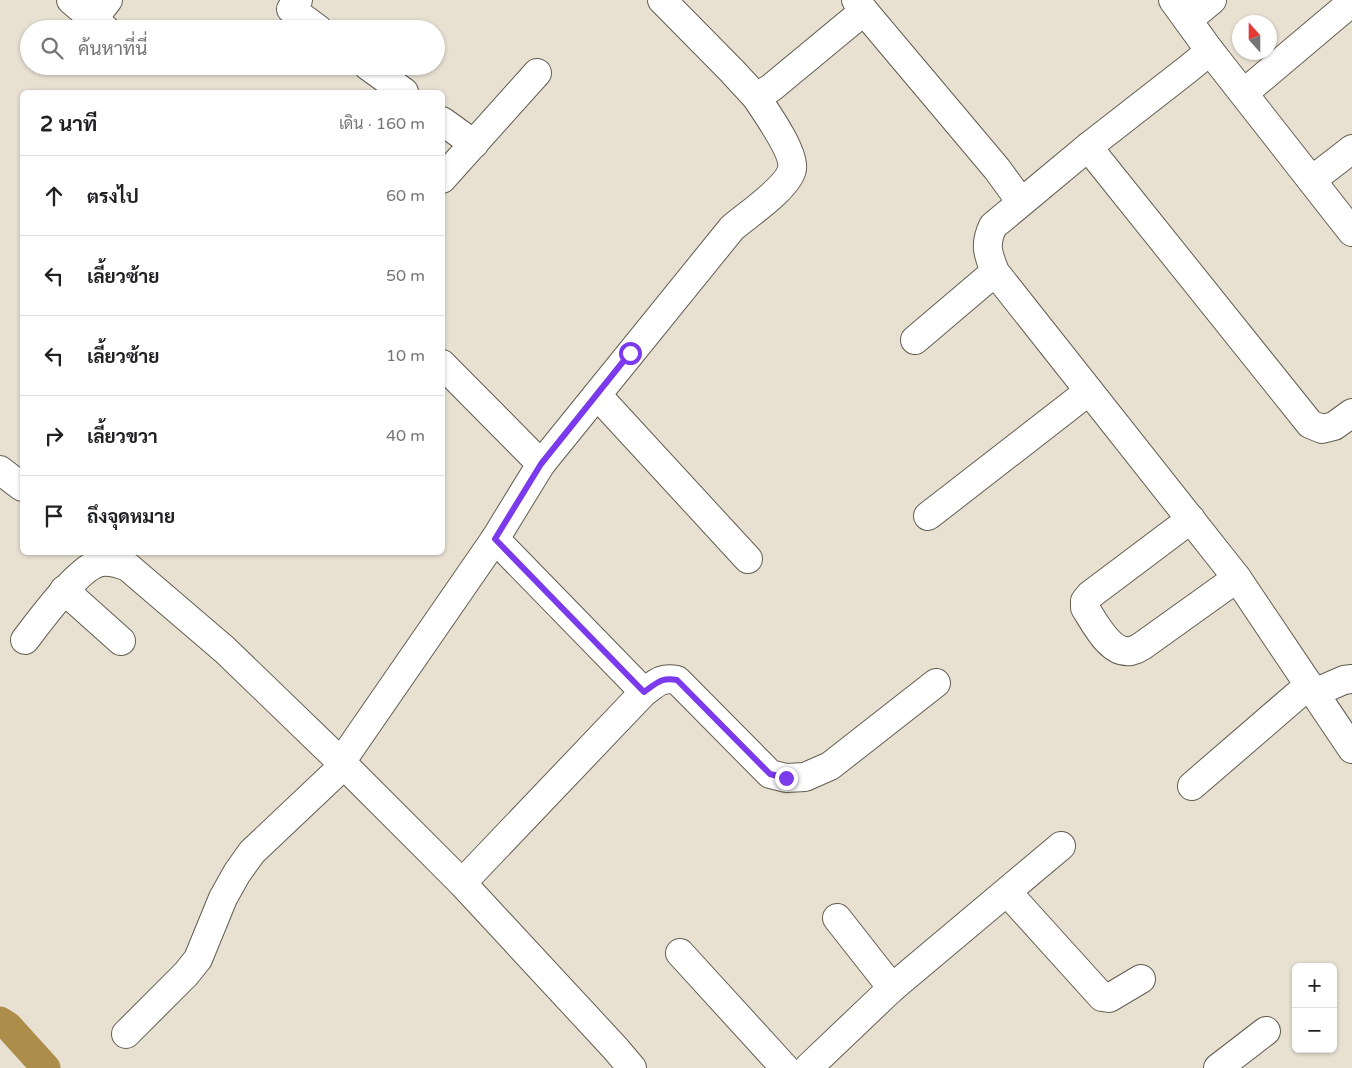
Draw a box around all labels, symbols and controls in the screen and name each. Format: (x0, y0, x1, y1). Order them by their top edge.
north arrow (1232, 15, 1277, 60)
search box (20, 20, 445, 75)
icon: search (38, 34, 66, 62)
text: ค้นหาที่นี่ (78, 38, 147, 60)
text: 2 นาที (40, 112, 97, 137)
text: เดิน · 160 m (339, 114, 425, 134)
icon: ahead (40, 182, 68, 210)
text: ตรงไป (87, 186, 139, 208)
text: 60 m (386, 186, 425, 206)
icon: left (40, 262, 68, 290)
text: เลี้ยวซ้าย (87, 266, 159, 288)
text: 50 m (386, 266, 425, 286)
icon: left (40, 342, 68, 370)
route start (619, 342, 642, 365)
text: เลี้ยวซ้าย (87, 346, 159, 368)
text: 10 m (386, 346, 425, 366)
icon: right (40, 422, 68, 450)
text: เลี้ยวขวา (87, 426, 158, 448)
text: 40 m (386, 426, 425, 446)
icon: arrive (40, 502, 68, 530)
text: ถึงจุดหมาย (87, 506, 175, 528)
route end (775, 767, 798, 790)
map controls (1292, 963, 1337, 1053)
button: + (1292, 963, 1337, 1008)
button: − (1292, 1008, 1337, 1053)

